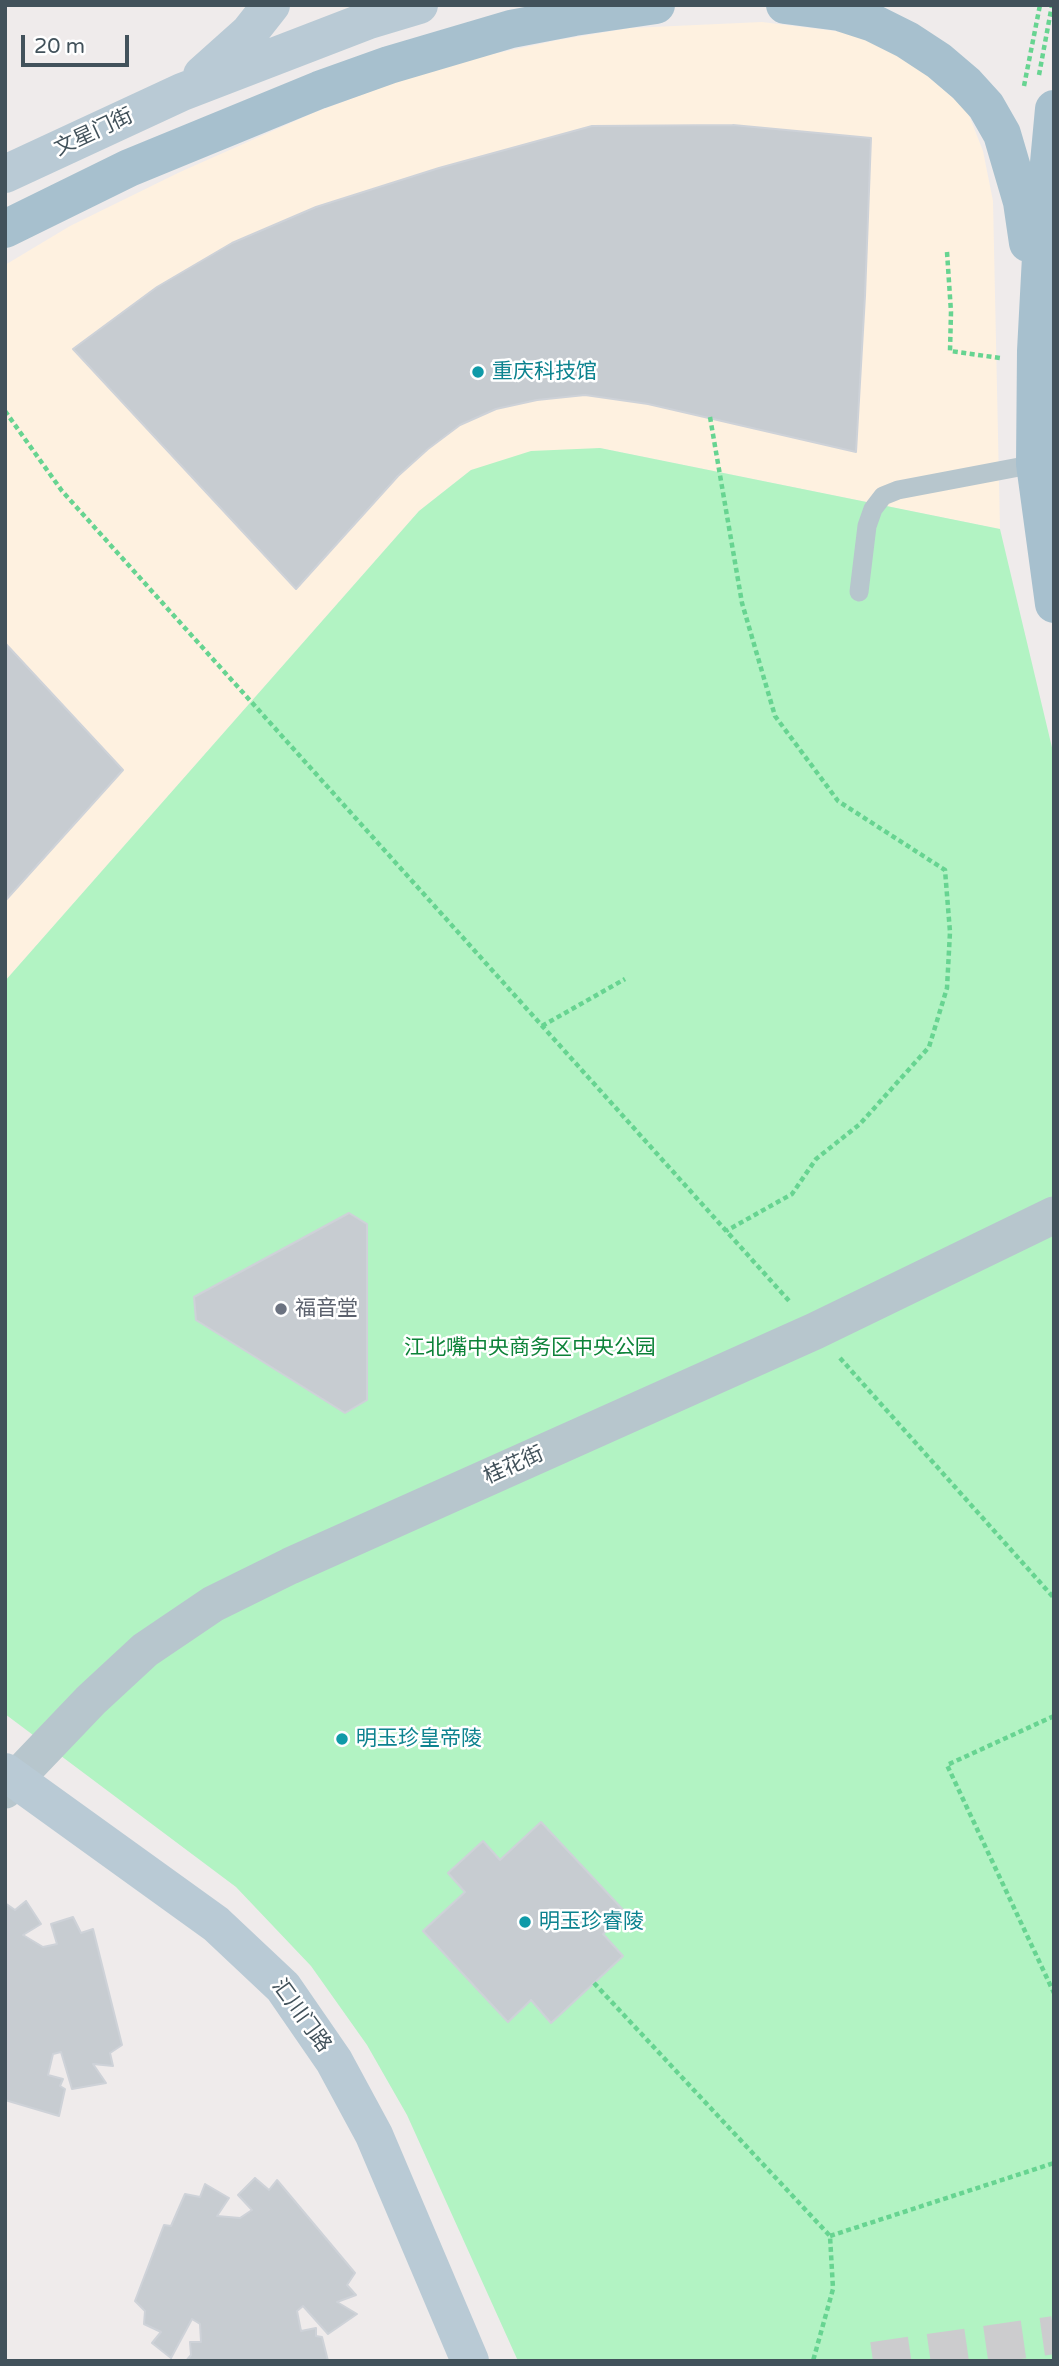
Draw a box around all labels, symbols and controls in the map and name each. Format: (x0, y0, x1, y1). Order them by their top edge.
scale bar (24, 21, 133, 65)
text: 20 m (34, 34, 85, 59)
street label: 文星门街 (51, 104, 137, 162)
place label: 重庆科技馆 (492, 359, 597, 385)
marker: 重庆科技馆 (470, 364, 486, 380)
place label: 福音堂 (295, 1296, 358, 1322)
marker: 福音堂 (273, 1301, 289, 1317)
park label: 江北嘴中央商务区中央公园 (404, 1335, 656, 1361)
street label: 桂花街 (480, 1442, 548, 1490)
place label: 明玉珍皇帝陵 (356, 1726, 482, 1752)
marker: 明玉珍皇帝陵 (334, 1731, 350, 1747)
place label: 明玉珍睿陵 (539, 1909, 644, 1935)
marker: 明玉珍睿陵 (517, 1914, 533, 1930)
street label: 汇川门路 (266, 1975, 336, 2057)

